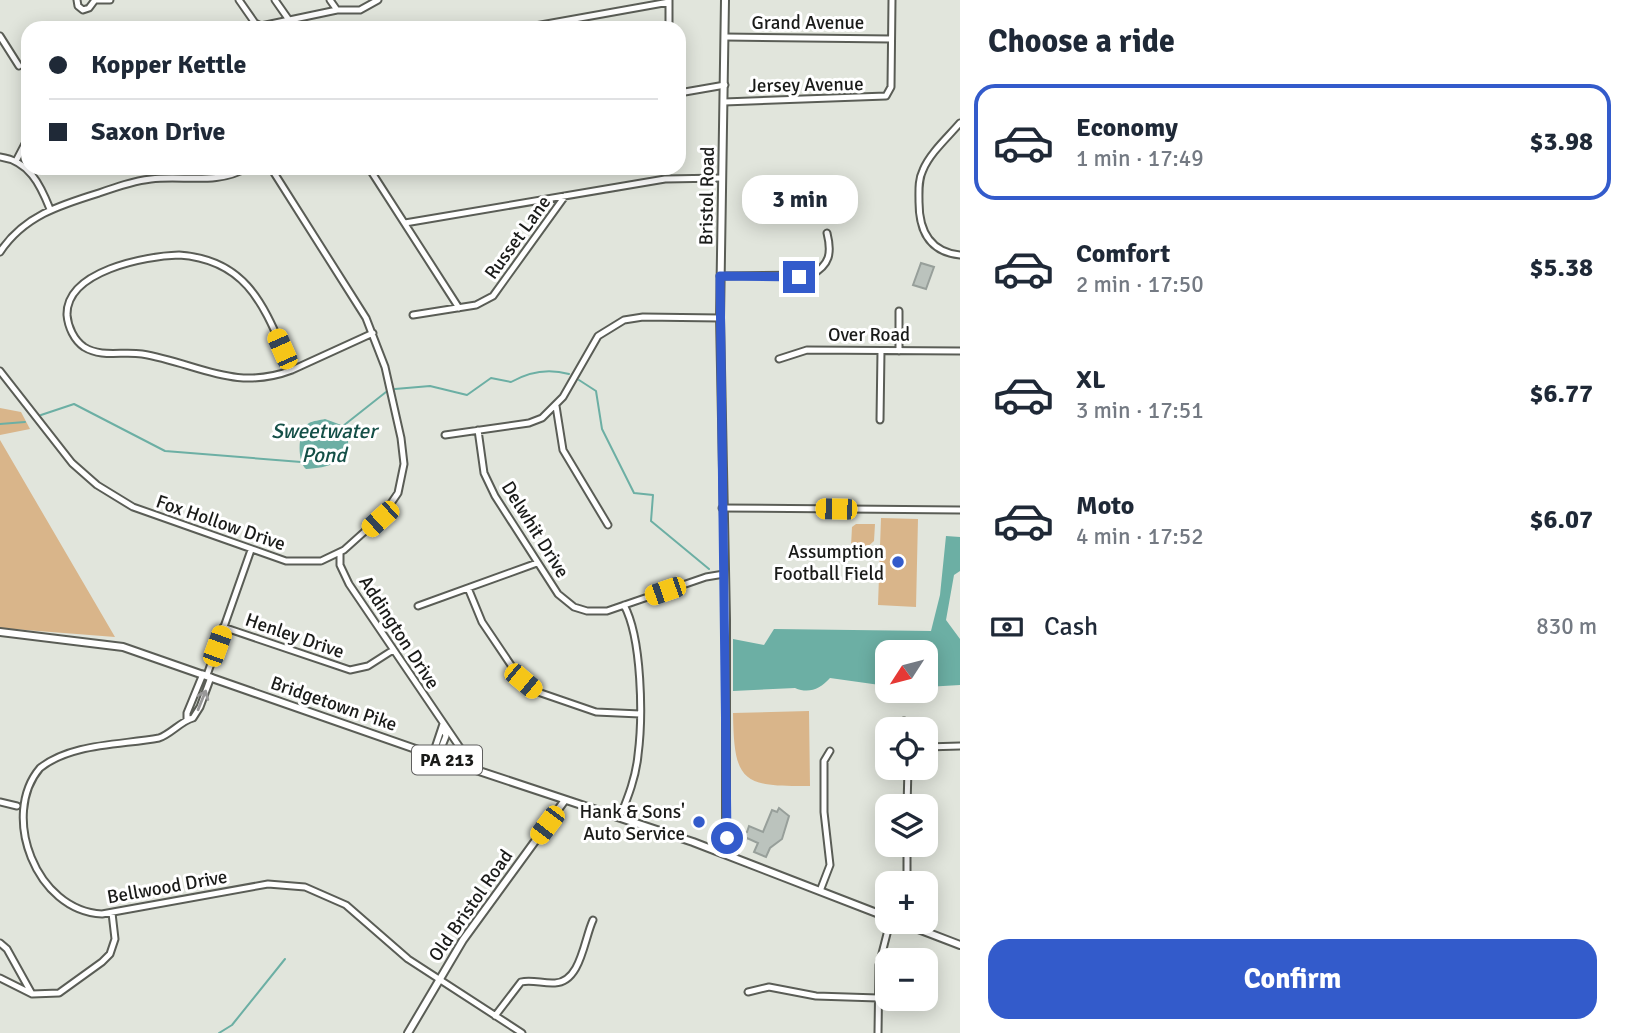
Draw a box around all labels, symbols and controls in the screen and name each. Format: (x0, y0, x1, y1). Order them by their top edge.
street label: Grand Avenue (752, 11, 864, 35)
text: Choose a ride (988, 22, 1175, 61)
text: Kopper Kettle (91, 49, 246, 81)
street label: Jersey Avenue (748, 72, 864, 98)
icon: car (992, 111, 1055, 174)
text: Economy (1076, 112, 1178, 144)
text: Saxon Drive (91, 116, 225, 148)
text: $3.98 (1529, 126, 1593, 158)
text: 1 min · 17:49 (1076, 144, 1204, 173)
street label: Bristol Road (694, 146, 720, 246)
callout: 3 min (741, 176, 857, 224)
text: 3 min (772, 185, 828, 214)
street label: Russet Lane (479, 191, 556, 284)
icon: car (992, 237, 1055, 300)
text: Comfort (1076, 238, 1170, 270)
text: $5.38 (1529, 252, 1593, 284)
route end (783, 261, 815, 293)
text: 2 min · 17:50 (1076, 270, 1204, 299)
street label: Over Road (828, 323, 910, 347)
car (264, 326, 301, 372)
icon: car (992, 363, 1055, 426)
text: XL (1076, 364, 1106, 396)
text: $6.77 (1529, 378, 1593, 410)
text: 3 min · 17:51 (1076, 396, 1204, 425)
water label: Sweetwater Pond (271, 418, 380, 468)
street label: Delwhit Drive (496, 477, 574, 582)
icon: car (992, 489, 1055, 552)
street label: Fox Hollow Drive (153, 490, 289, 556)
text: Moto (1076, 490, 1134, 522)
car (358, 497, 403, 541)
car (815, 498, 858, 520)
text: $6.07 (1529, 504, 1593, 536)
text: 4 min · 17:52 (1076, 522, 1204, 551)
place label: Assumption Football Field (774, 540, 884, 586)
marker: Assumption Football Field (890, 554, 906, 570)
street label: Addington Drive (354, 571, 445, 694)
car (642, 574, 689, 608)
street label: Henley Drive (242, 608, 347, 664)
icon: cash (988, 608, 1026, 646)
text: Cash (1044, 611, 1098, 643)
text: 830 m (1536, 612, 1597, 641)
car (200, 623, 235, 669)
north arrow (875, 640, 938, 704)
map controls (875, 640, 938, 1011)
car (501, 659, 546, 703)
street label: Bridgetown Pike (267, 671, 400, 737)
one-way arrow (196, 690, 209, 712)
button: locate (875, 717, 938, 780)
road number: PA 213 (412, 746, 482, 774)
button: layers (875, 794, 938, 857)
place label: Hank & Sons' Auto Service (579, 800, 685, 846)
car (526, 802, 569, 848)
marker: Hank & Sons' Auto Service (691, 814, 707, 830)
route start (711, 822, 743, 854)
street label: Old Bristol Road (423, 845, 518, 966)
street label: Bellwood Drive (105, 865, 229, 909)
button: + (875, 871, 938, 934)
button: Confirm (988, 939, 1597, 1019)
button: − (875, 948, 938, 1011)

